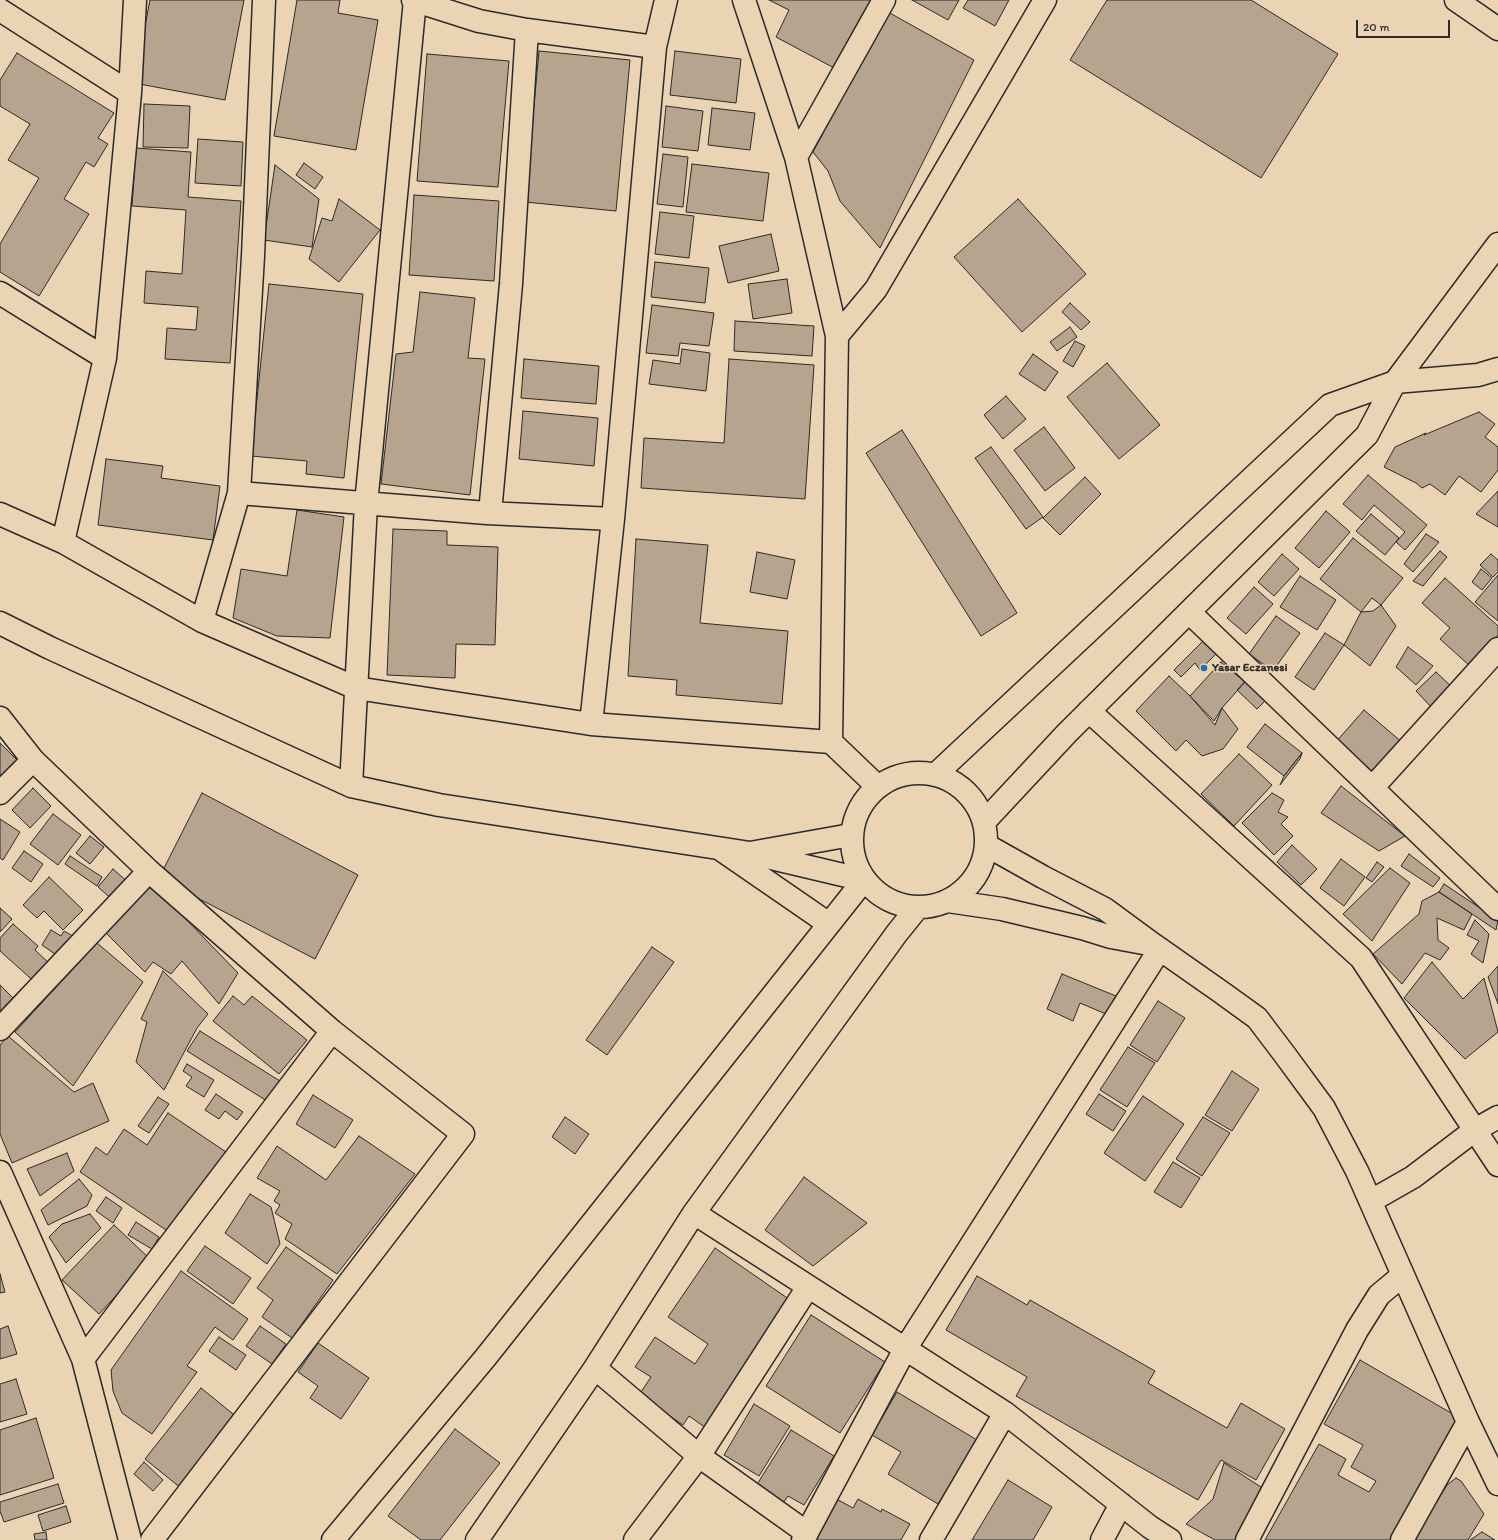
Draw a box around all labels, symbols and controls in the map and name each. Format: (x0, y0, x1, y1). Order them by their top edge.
scale bar (1358, 12, 1452, 38)
text: 20 m (1363, 20, 1390, 34)
place label: Yasar Eczanesi (1212, 661, 1288, 675)
marker: Yasar Eczanesi (1199, 663, 1209, 673)

